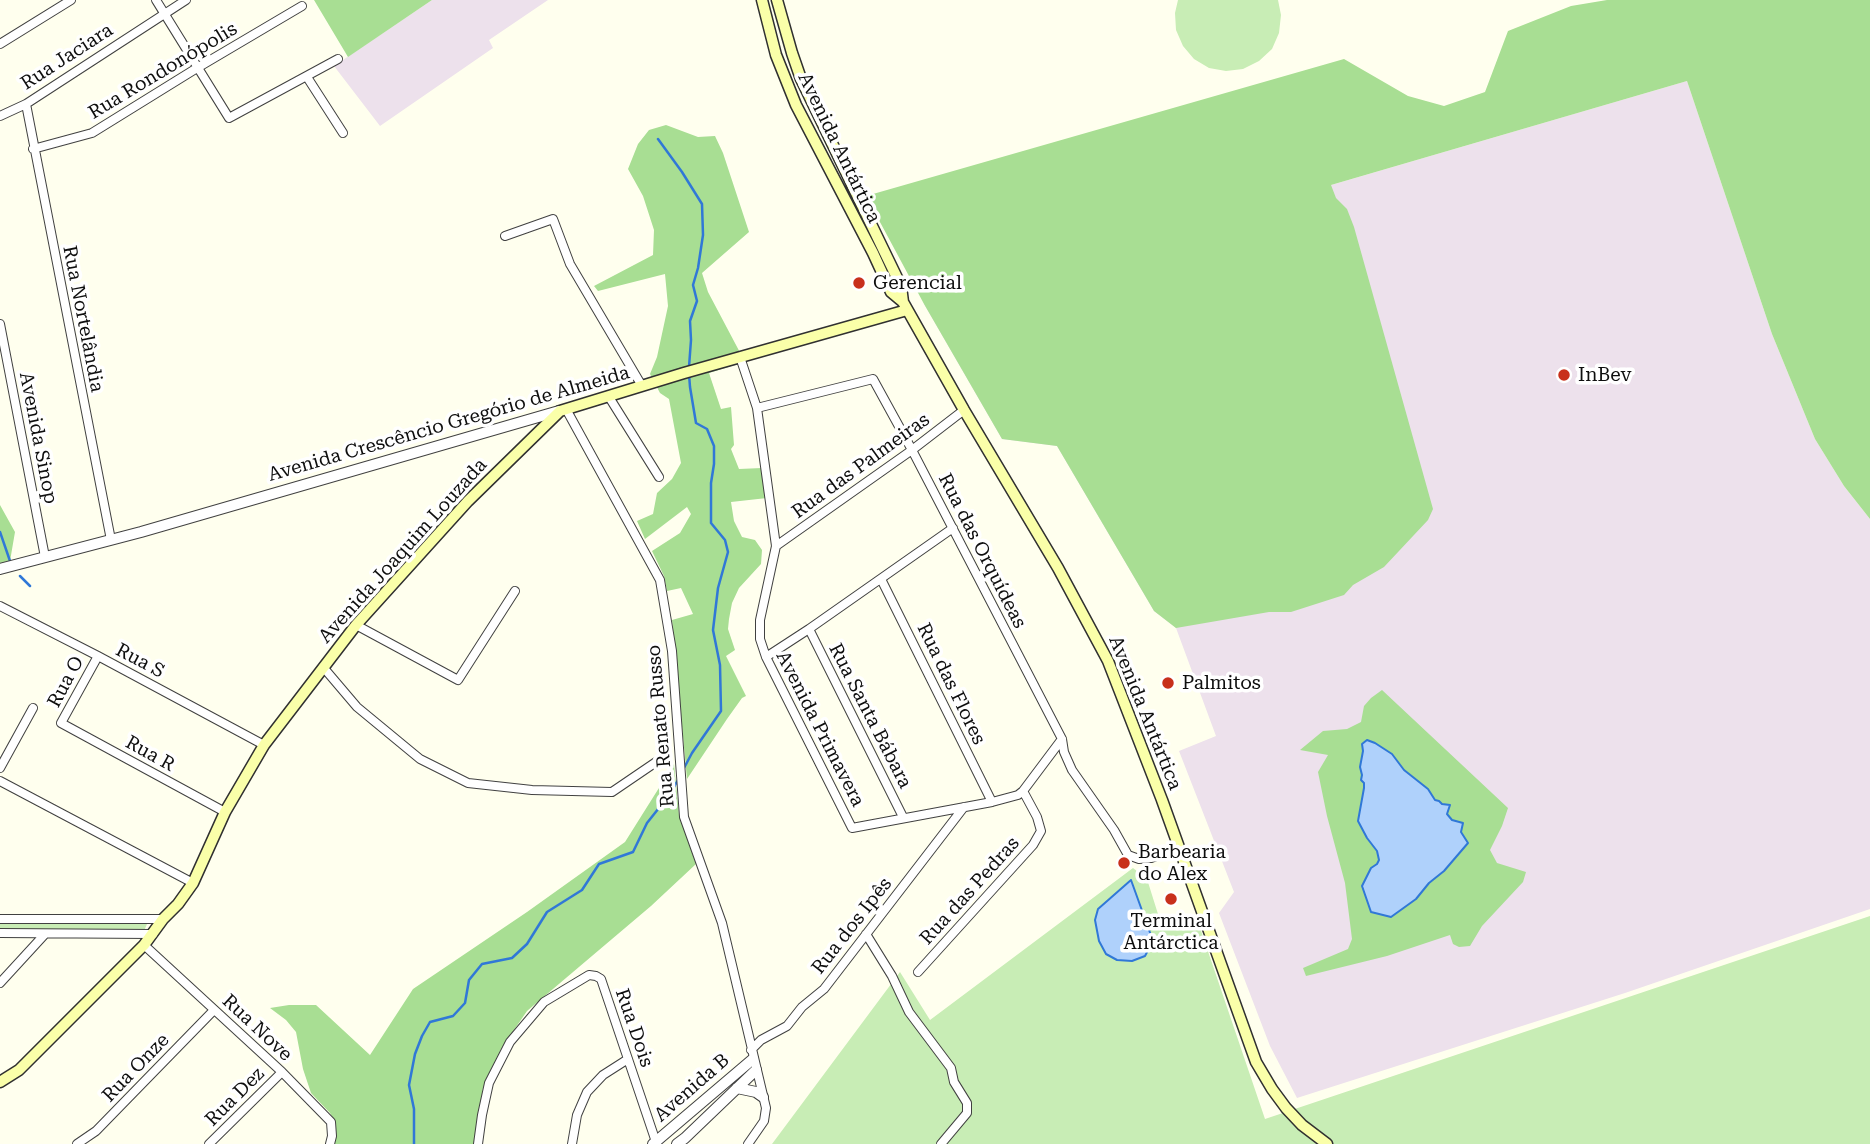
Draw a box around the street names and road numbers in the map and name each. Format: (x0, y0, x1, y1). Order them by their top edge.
street label: Rua Rondonópolis (84, 18, 242, 124)
street label: Rua Jaciara (17, 19, 117, 95)
street label: Avenida Antártica (793, 69, 885, 227)
street label: Rua Nortelândia (58, 244, 108, 394)
street label: Avenida Crescêncio Gregório de Almeida (266, 361, 632, 487)
street label: Avenida Sinop (14, 370, 62, 506)
street label: Rua das Palmeiras (788, 408, 934, 524)
street label: Avenida Joaquim Louzada (314, 454, 492, 648)
street label: Rua das Orquídeas (933, 470, 1031, 632)
street label: Rua das Flores (912, 620, 990, 748)
street label: Avenida Antártica (1104, 633, 1186, 793)
street label: Rua S (112, 639, 168, 683)
street label: Rua Santa Bábara (824, 640, 916, 792)
street label: Rua Renato Russo (643, 644, 679, 808)
street label: Avenida Primavera (771, 647, 869, 811)
street label: Rua O (43, 652, 89, 712)
street label: Rua R (121, 731, 179, 777)
street label: Rua das Pedras (916, 832, 1024, 950)
street label: Rua dos Ipês (807, 873, 897, 979)
street label: Rua Dois (610, 986, 658, 1070)
street label: Rua Nove (217, 990, 297, 1066)
street label: Rua Onze (98, 1029, 174, 1107)
street label: Avenida B (650, 1049, 734, 1127)
street label: Rua Dez (201, 1063, 269, 1131)

